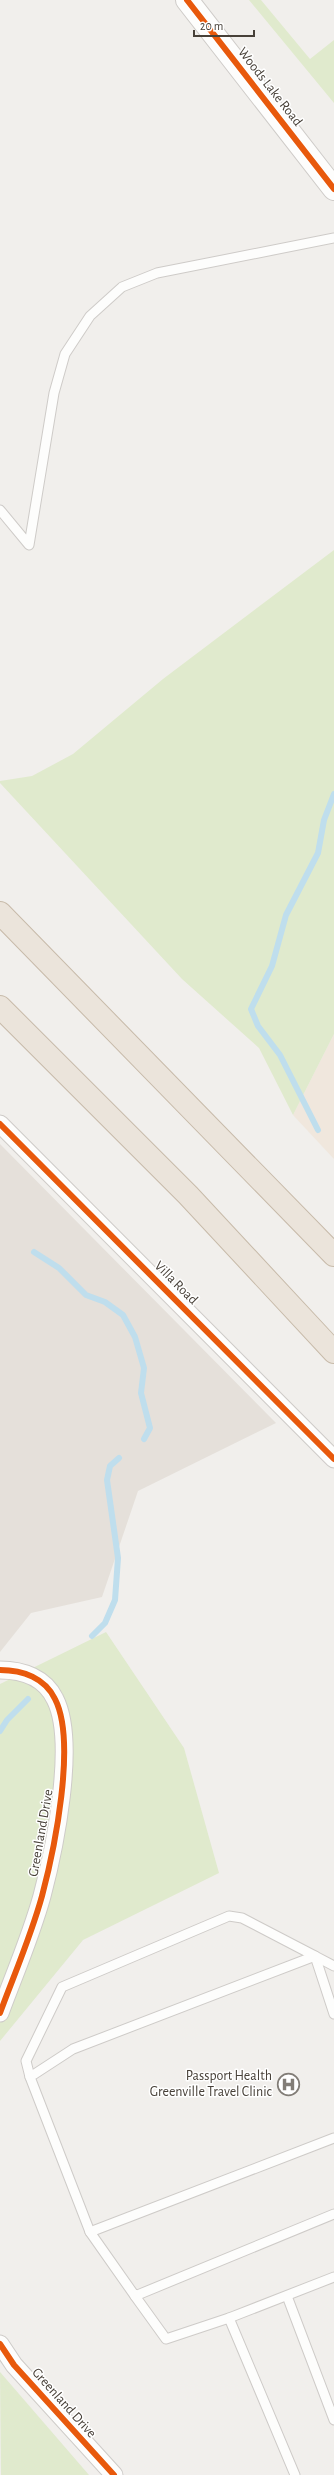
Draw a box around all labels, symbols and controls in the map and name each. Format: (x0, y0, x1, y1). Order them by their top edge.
scale bar (194, 12, 254, 38)
text: 20 m (200, 20, 223, 32)
street label: Woods Lake Road (235, 45, 305, 129)
street label: Villa Road (152, 1259, 200, 1307)
street label: Greenland Drive (26, 1788, 56, 1878)
place label: Passport Health Greenville Travel Clinic (150, 2069, 273, 2099)
hospital icon: Passport Health Greenville Travel Clinic (275, 2071, 301, 2097)
street label: Greenland Drive (29, 2365, 99, 2441)

